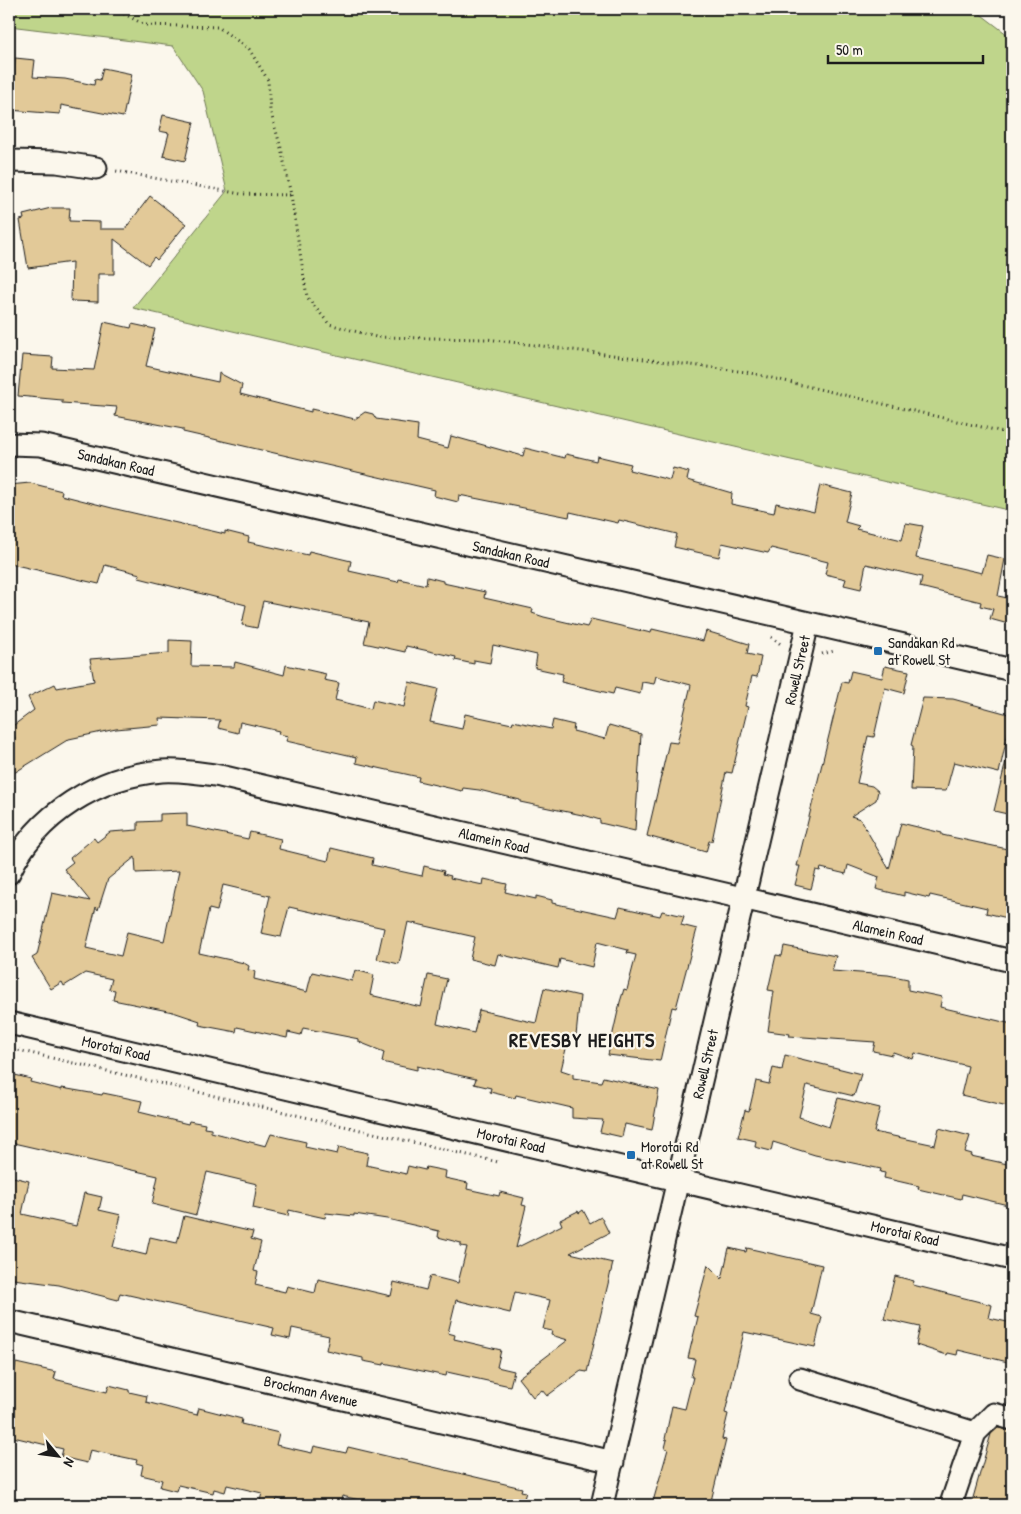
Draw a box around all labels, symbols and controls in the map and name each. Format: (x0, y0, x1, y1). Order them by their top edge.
scale bar (828, 32, 984, 64)
text: 50 m (836, 39, 863, 60)
street label: Sandakan Road (76, 443, 157, 481)
street label: Sandakan Road (471, 535, 552, 573)
street label: Rowell Street (779, 632, 815, 707)
place label: Sandakan Rd at Rowell St (888, 632, 954, 670)
marker: Sandakan Rd at Rowell St (872, 645, 884, 657)
street label: Alamein Road (457, 822, 531, 858)
street label: Alamein Road (851, 914, 925, 950)
district label: REVESBY HEIGHTS (509, 1026, 655, 1053)
street label: Rowell Street (687, 1026, 723, 1101)
street label: Morotai Road (80, 1030, 152, 1066)
street label: Morotai Road (475, 1122, 547, 1158)
place label: Morotai Rd at Rowell St (641, 1136, 704, 1174)
marker: Morotai Rd at Rowell St (625, 1149, 637, 1161)
street label: Morotai Road (869, 1215, 941, 1251)
street label: Brockman Avenue (262, 1370, 360, 1412)
north arrow (32, 1432, 82, 1482)
text: N (59, 1455, 80, 1471)

